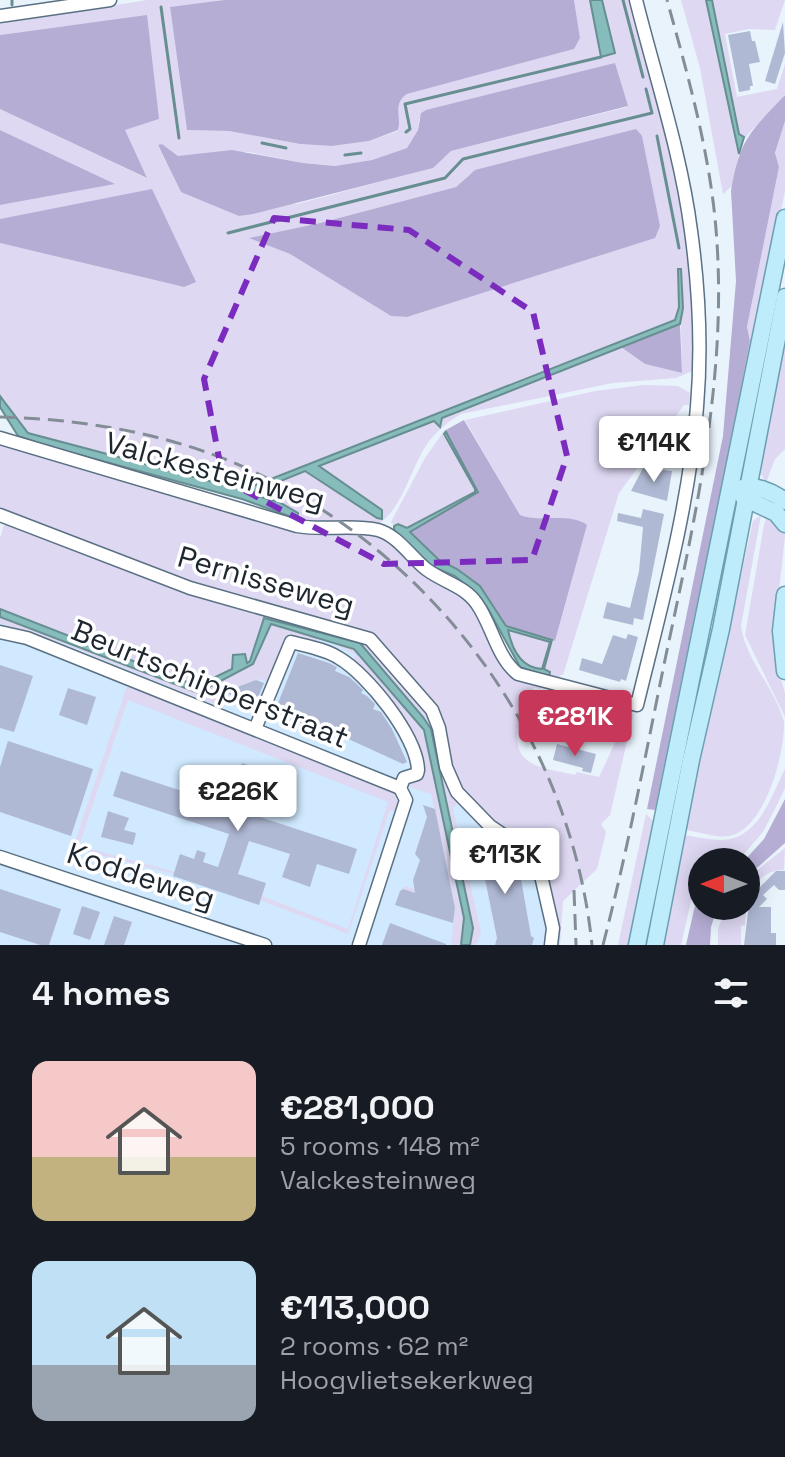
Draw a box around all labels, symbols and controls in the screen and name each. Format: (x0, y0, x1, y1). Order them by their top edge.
pin: €114K (598, 416, 710, 484)
street label: Valckesteinweg (101, 422, 329, 519)
text: €114K (617, 425, 691, 459)
street label: Pernisseweg (173, 537, 359, 624)
street label: Beurtschipperstraat (66, 610, 354, 757)
pin: €281K (519, 690, 631, 758)
text: €281K (537, 699, 613, 733)
pin: €226K (182, 765, 294, 833)
text: €226K (198, 774, 278, 808)
pin: €113K (449, 828, 561, 896)
street label: Koddeweg (62, 833, 220, 918)
text: €113K (468, 837, 542, 871)
north arrow (688, 848, 760, 920)
map controls (688, 848, 760, 920)
icon: filters (709, 971, 753, 1015)
text: 4 homes (32, 972, 170, 1015)
text: €281,000 (280, 1086, 435, 1129)
icon: home (96, 1093, 192, 1189)
text: 5 rooms · 148 m² (280, 1129, 480, 1163)
text: Valckesteinweg (280, 1163, 476, 1197)
text: €113,000 (280, 1286, 430, 1329)
icon: home (96, 1293, 192, 1389)
text: 2 rooms · 62 m² (280, 1329, 468, 1363)
text: Hoogvlietsekerkweg (280, 1363, 534, 1397)

